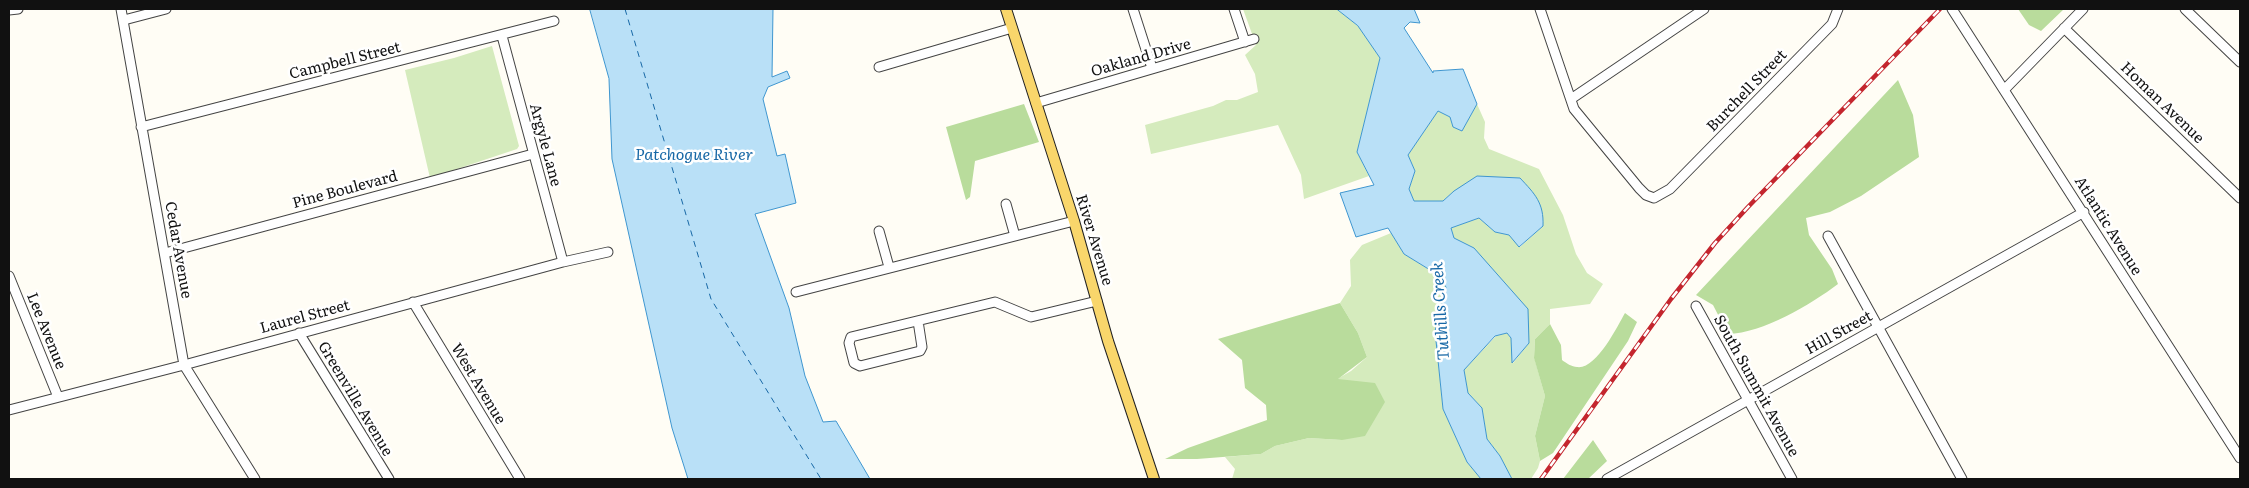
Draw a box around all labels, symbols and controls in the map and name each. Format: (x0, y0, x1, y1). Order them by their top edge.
street label: Oakland Drive (1089, 35, 1193, 81)
street label: Campbell Street (287, 38, 403, 84)
street label: Burchell Street (1703, 46, 1791, 136)
street label: Homan Avenue (2116, 59, 2208, 147)
street label: Argyle Lane (525, 102, 565, 188)
water label: Patchogue River (635, 145, 753, 165)
street label: Pine Boulevard (291, 167, 399, 213)
street label: Atlantic Avenue (2070, 173, 2146, 279)
street label: River Avenue (1072, 192, 1116, 288)
street label: Cedar Avenue (161, 200, 195, 300)
water label: Tuthills Creek (1428, 261, 1454, 361)
street label: Lee Avenue (23, 290, 69, 372)
street label: Laurel Street (258, 296, 352, 338)
street label: Hill Street (1802, 307, 1876, 359)
street label: South Summit Avenue (1710, 312, 1802, 460)
street label: Greenville Avenue (314, 339, 396, 459)
street label: West Avenue (447, 340, 509, 428)

